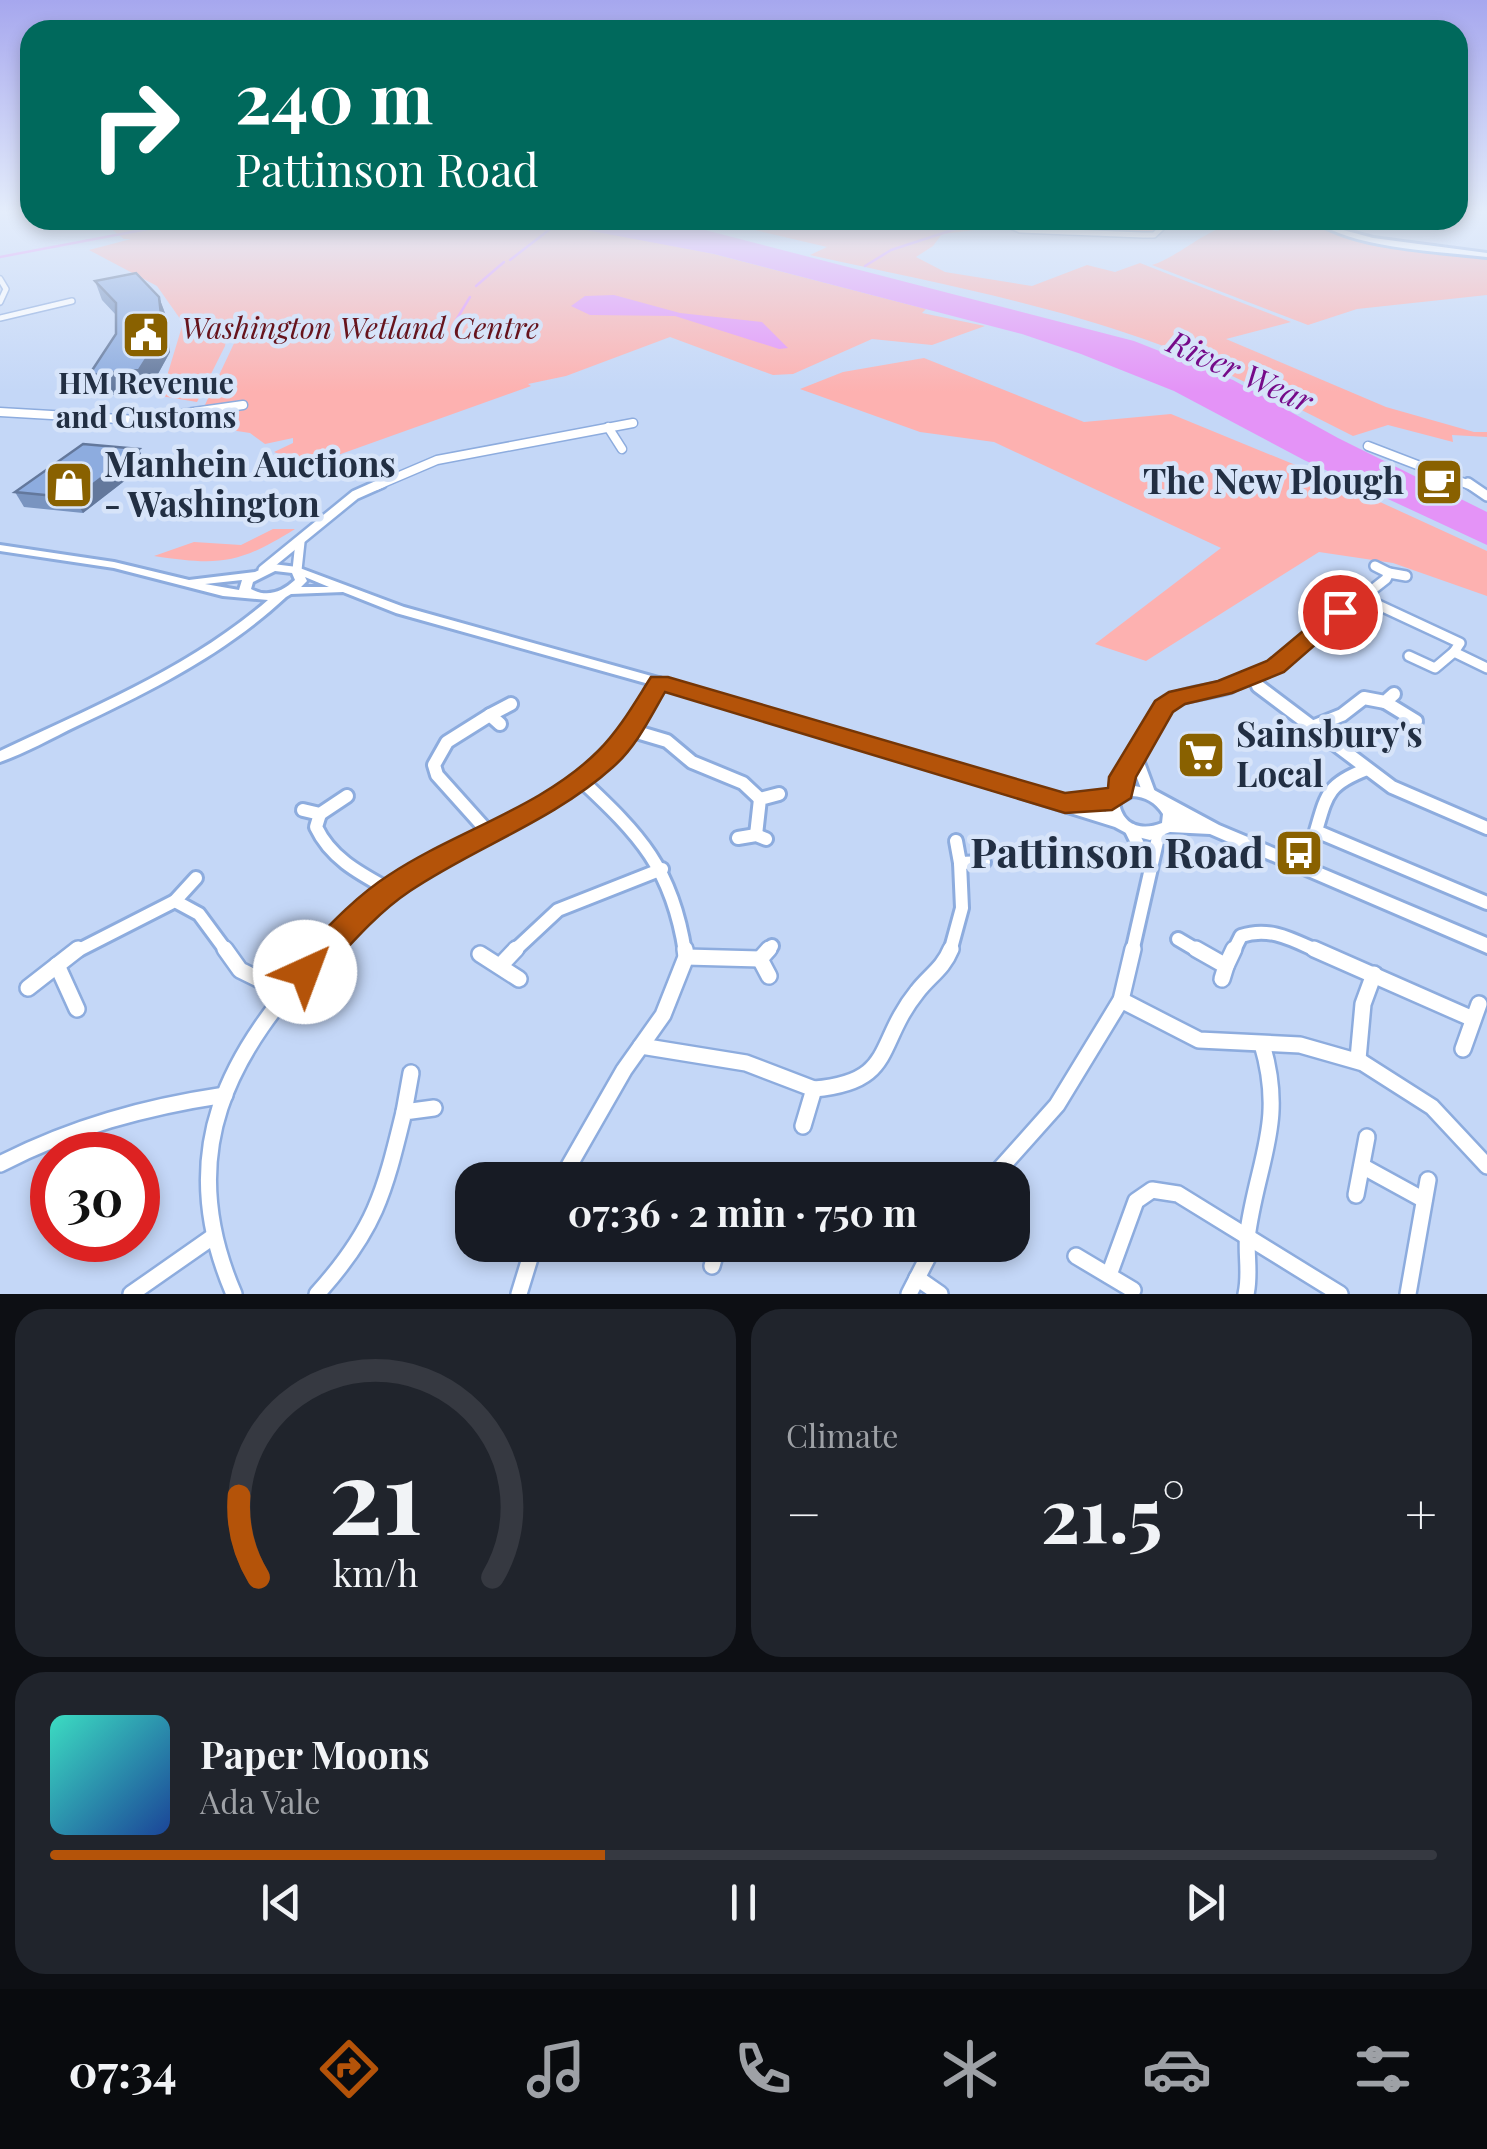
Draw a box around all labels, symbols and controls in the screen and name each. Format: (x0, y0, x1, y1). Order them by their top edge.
text: 240 m (235, 48, 433, 142)
icon: right (70, 60, 200, 190)
text: Pattinson Road (235, 138, 539, 198)
park label: Washington Wetland Centre (181, 307, 539, 347)
public building icon: HM Revenue and Customs (120, 309, 172, 361)
water label: River Wear (1160, 318, 1322, 421)
place label: HM Revenue and Customs (56, 362, 236, 436)
place label: Manhein Auctions - Washington (104, 439, 396, 526)
place label: The New Plough (1143, 456, 1404, 503)
cafe icon: The New Plough (1413, 456, 1465, 508)
shop icon: Manhein Auctions - Washington (43, 459, 95, 511)
pin (1298, 570, 1383, 655)
icon: arrive (1313, 585, 1368, 640)
place label: Sainsbury's Local (1236, 709, 1423, 796)
supermarket icon: Sainsbury's Local (1175, 729, 1227, 781)
place label: Pattinson Road (970, 823, 1264, 879)
bus stop icon: Pattinson Road (1273, 827, 1325, 879)
position arrow (253, 920, 357, 1024)
speed limit sign: 30 (30, 1132, 160, 1262)
text: 07:36 · 2 min · 750 m (568, 1186, 917, 1237)
text: Climate (786, 1413, 898, 1456)
text: 21 (328, 1422, 423, 1561)
text: 21.5° (1041, 1462, 1185, 1562)
text: − (786, 1475, 822, 1549)
text: + (1405, 1475, 1437, 1549)
text: km/h (333, 1548, 418, 1596)
text: Paper Moons (200, 1728, 429, 1779)
text: Ada Vale (200, 1779, 320, 1822)
icon: previous (254, 1875, 309, 1930)
icon: pause (716, 1875, 771, 1930)
icon: next (1178, 1875, 1233, 1930)
icon: directions (314, 2034, 384, 2104)
icon: music (521, 2034, 591, 2104)
icon: phone (728, 2034, 798, 2104)
icon: climate (935, 2034, 1005, 2104)
icon: car (1142, 2034, 1212, 2104)
icon: filters (1348, 2034, 1418, 2104)
text: 07:34 (68, 2039, 177, 2099)

